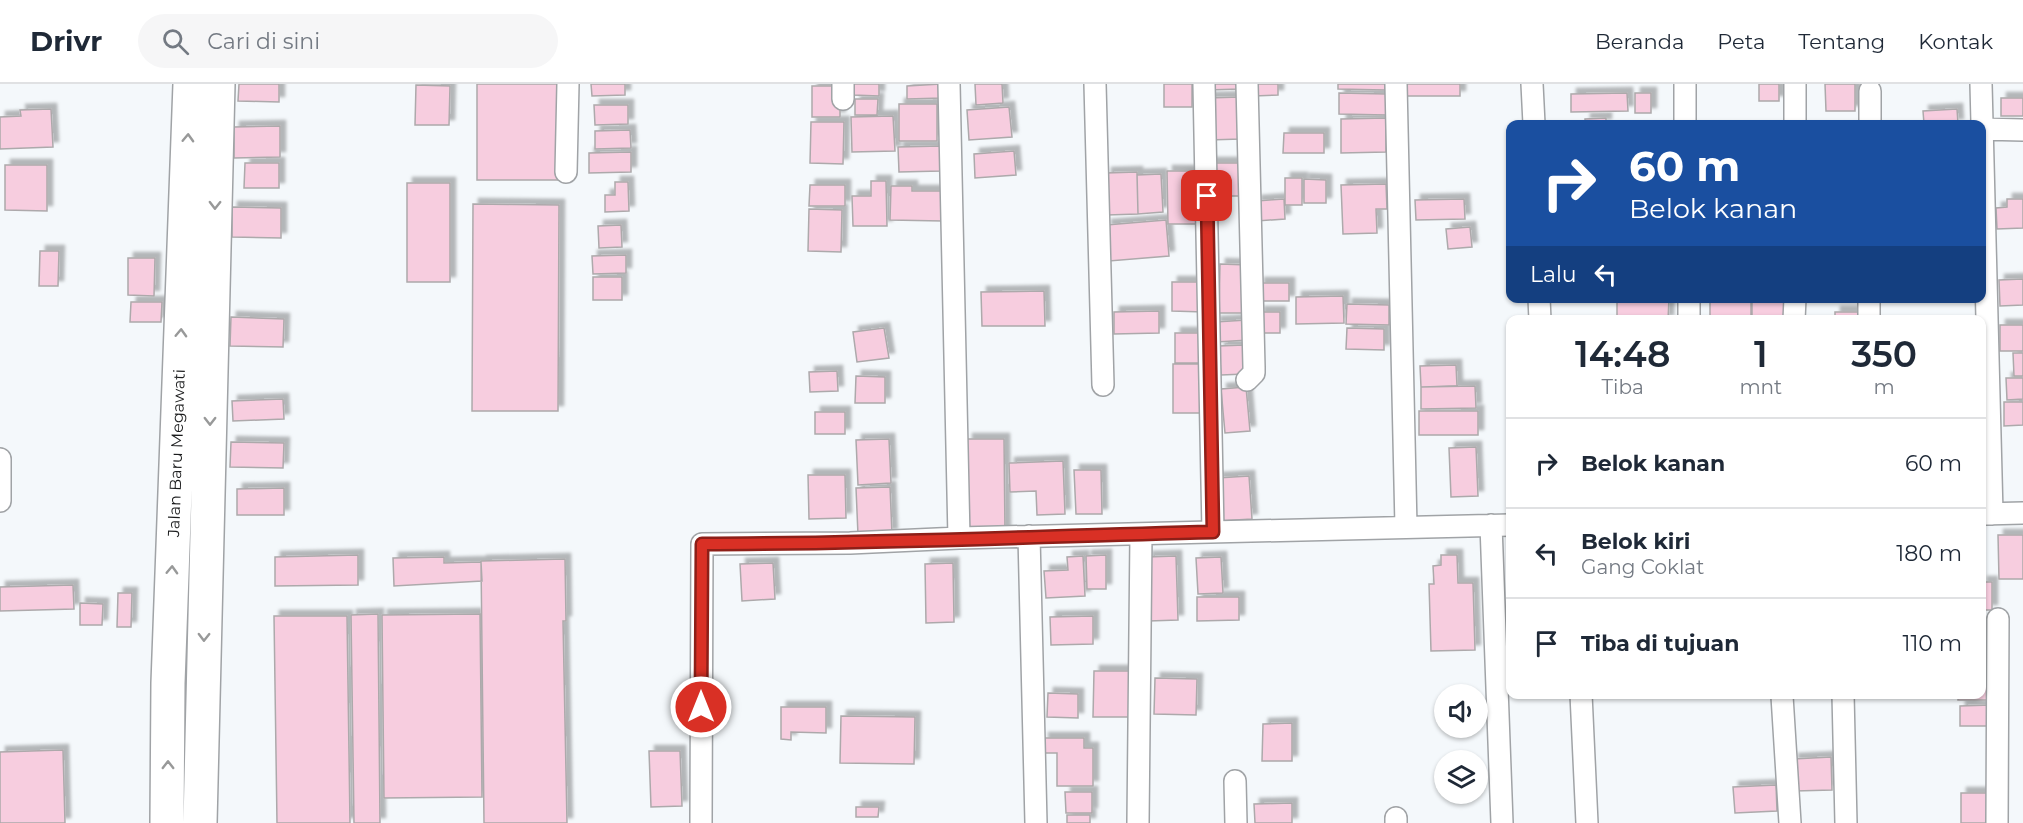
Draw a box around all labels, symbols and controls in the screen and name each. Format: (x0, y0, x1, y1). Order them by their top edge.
search box (138, 14, 558, 68)
text: Drivr (30, 24, 102, 58)
icon: search (159, 25, 192, 58)
text: Cari di sini (207, 28, 320, 55)
text: Beranda (1595, 29, 1684, 54)
text: Peta (1717, 29, 1765, 54)
text: Tentang (1798, 29, 1885, 54)
text: Kontak (1918, 29, 1993, 54)
one-way arrow (182, 133, 194, 142)
text: 60 m (1629, 140, 1740, 192)
icon: right (1530, 144, 1608, 222)
pin (1181, 170, 1232, 221)
icon: arrive (1190, 179, 1223, 212)
text: Belok kanan (1629, 192, 1797, 225)
one-way arrow (209, 201, 221, 210)
icon: left (1589, 258, 1622, 291)
text: Lalu (1530, 261, 1577, 288)
one-way arrow (174, 328, 187, 337)
text: 14:48 (1575, 332, 1670, 376)
text: 1 (1754, 332, 1768, 376)
text: 350 (1851, 332, 1917, 376)
street label: Jalan Baru Megawati (164, 369, 189, 538)
text: Tiba (1602, 375, 1644, 399)
text: mnt (1739, 375, 1782, 399)
text: m (1874, 375, 1895, 399)
one-way arrow (204, 417, 216, 426)
icon: right (1530, 447, 1563, 480)
text: Belok kanan (1581, 450, 1725, 477)
text: 60 m (1905, 450, 1962, 477)
text: Belok kiri (1581, 528, 1690, 555)
icon: left (1530, 537, 1563, 570)
text: 180 m (1896, 540, 1962, 567)
text: Gang Coklat (1581, 555, 1704, 579)
one-way arrow (166, 565, 178, 574)
icon: arrive (1530, 627, 1563, 660)
text: Tiba di tujuan (1581, 630, 1739, 657)
text: 110 m (1902, 630, 1962, 657)
one-way arrow (198, 633, 210, 642)
position arrow (669, 675, 733, 739)
map controls (1434, 684, 1488, 804)
button: sound (1434, 684, 1488, 738)
button: layers (1434, 750, 1488, 804)
one-way arrow (162, 760, 174, 769)

